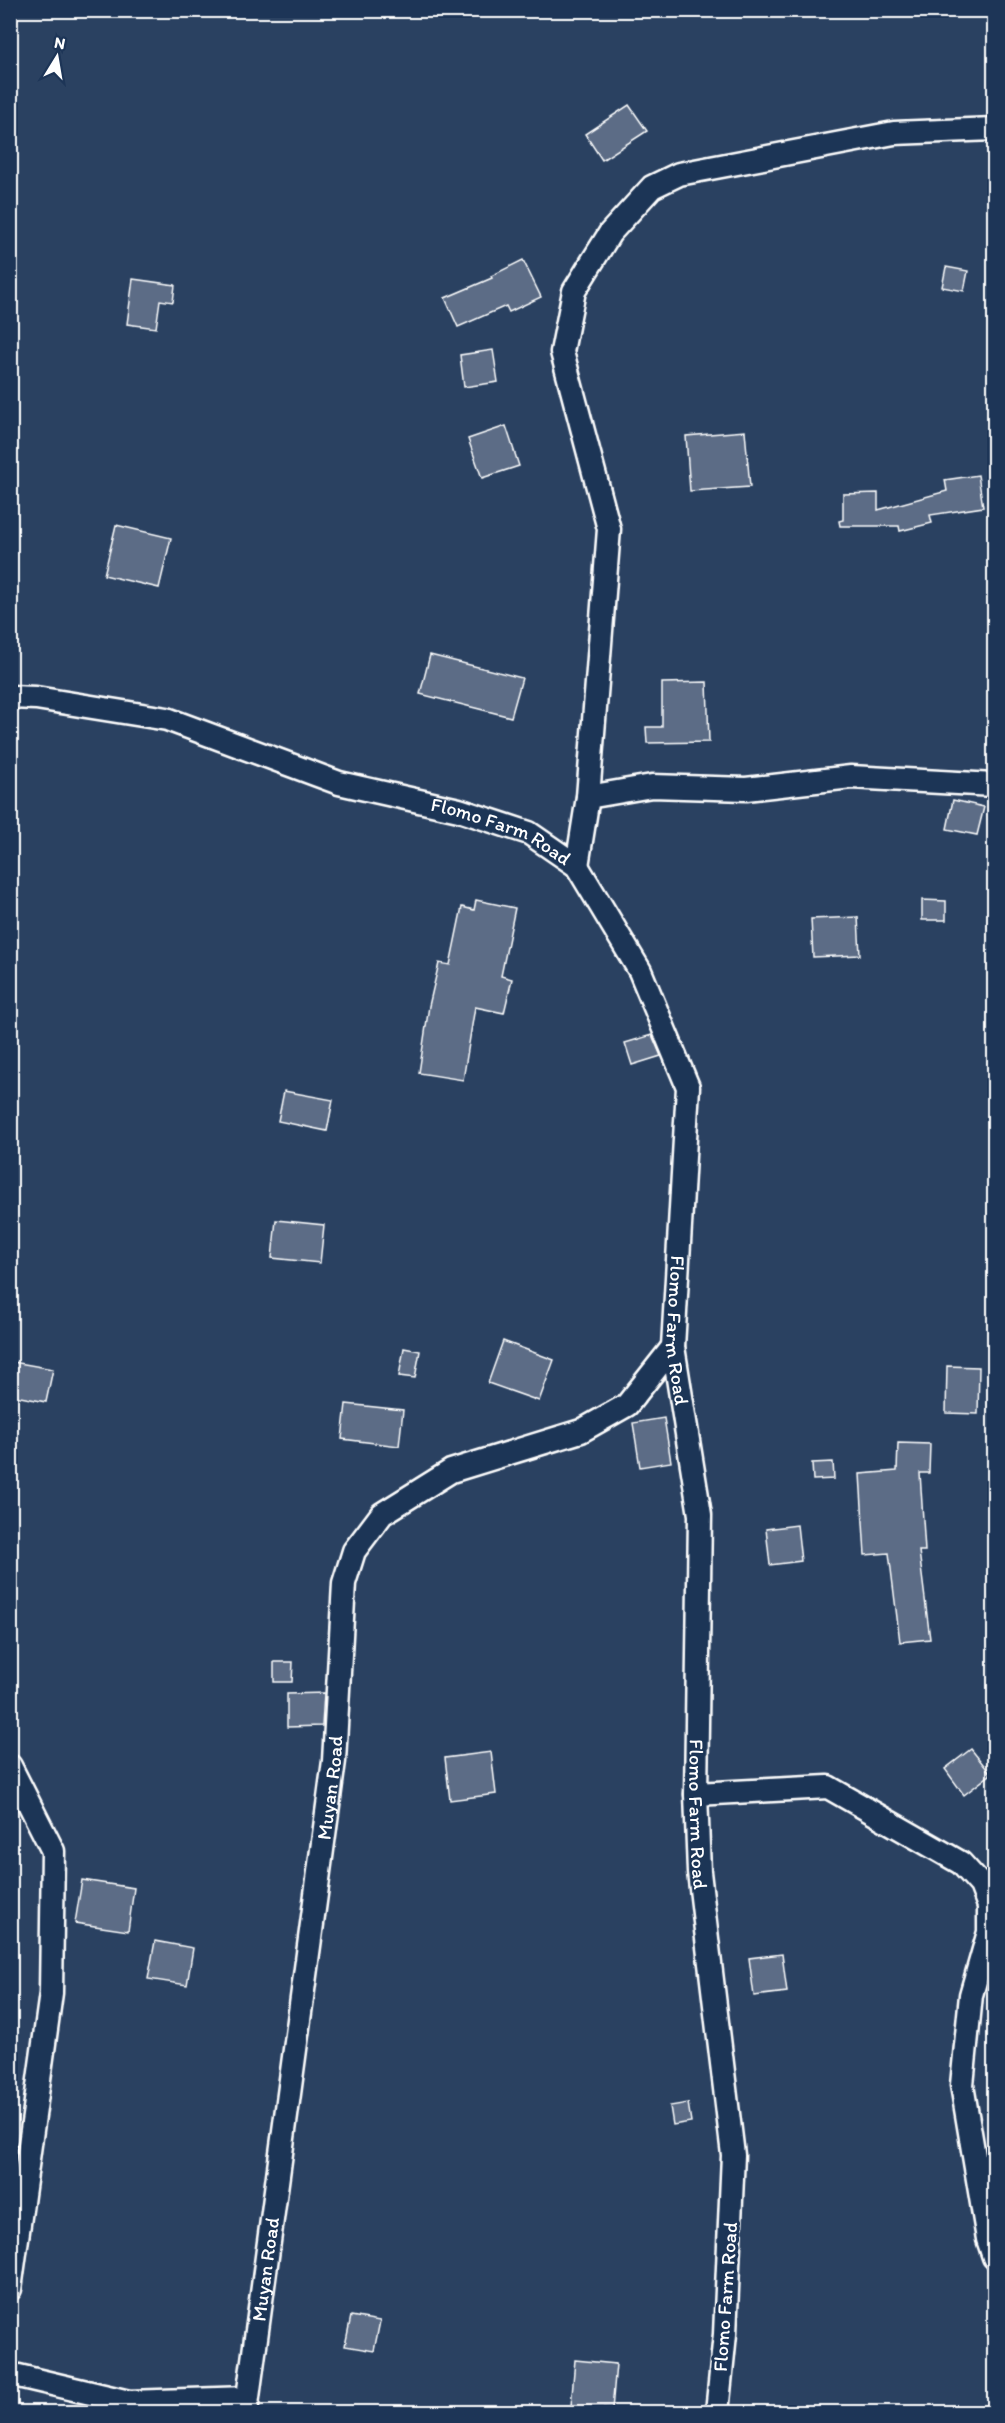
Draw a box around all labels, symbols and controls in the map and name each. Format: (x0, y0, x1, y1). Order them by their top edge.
north arrow (27, 27, 87, 87)
text: N (53, 32, 67, 53)
street label: Flomo Farm Road (429, 792, 576, 870)
street label: Flomo Farm Road (660, 1255, 694, 1407)
street label: Muyan Road (311, 1735, 347, 1841)
street label: Flomo Farm Road (684, 1739, 713, 1891)
street label: Muyan Road (246, 2216, 284, 2323)
street label: Flomo Farm Road (708, 2221, 742, 2373)

